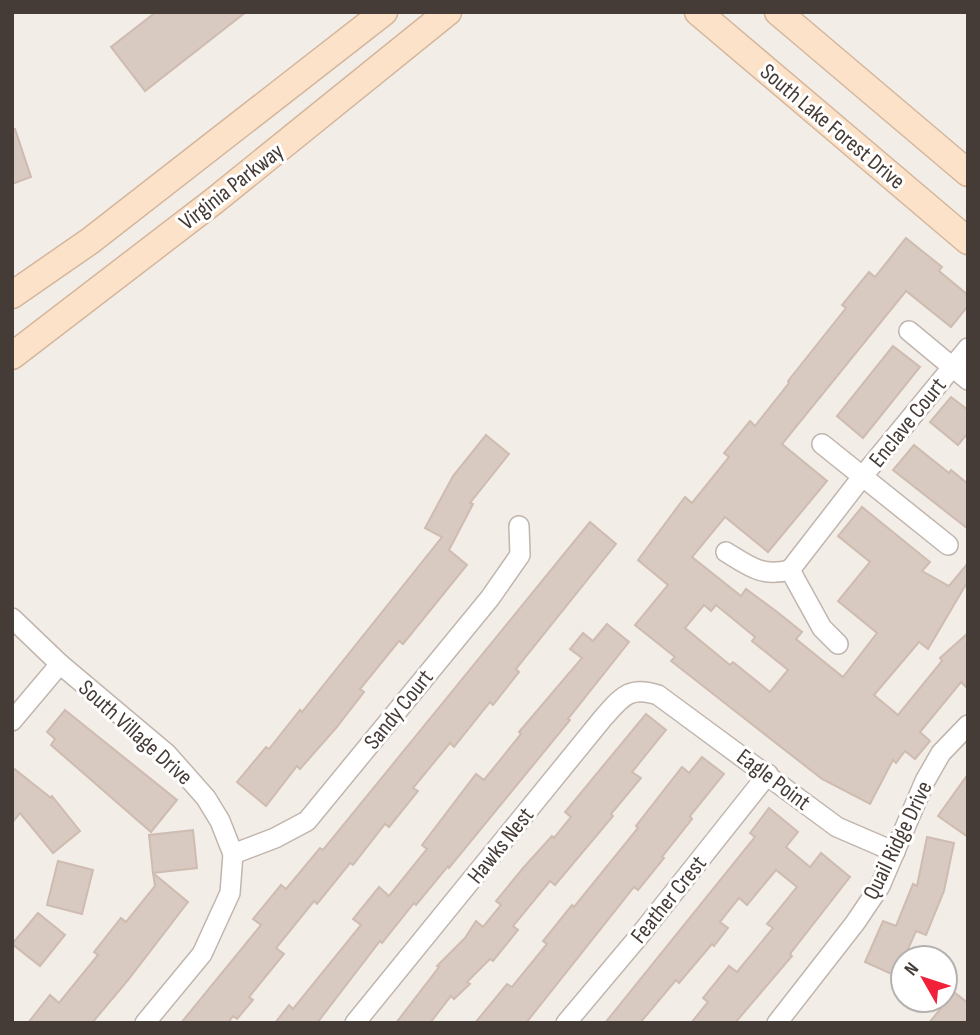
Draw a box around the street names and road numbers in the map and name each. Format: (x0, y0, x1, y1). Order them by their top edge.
street label: South Lake Forest Drive (754, 58, 911, 196)
street label: Virginia Parkway (174, 137, 289, 236)
street label: Enclave Court (863, 372, 952, 473)
street label: Sandy Court (358, 664, 439, 755)
street label: South Village Drive (73, 674, 198, 791)
street label: Eagle Point (731, 743, 816, 817)
street label: Quail Ridge Drive (857, 776, 939, 904)
street label: Hawks Nest (462, 802, 540, 889)
street label: Feather Crest (625, 850, 713, 949)

